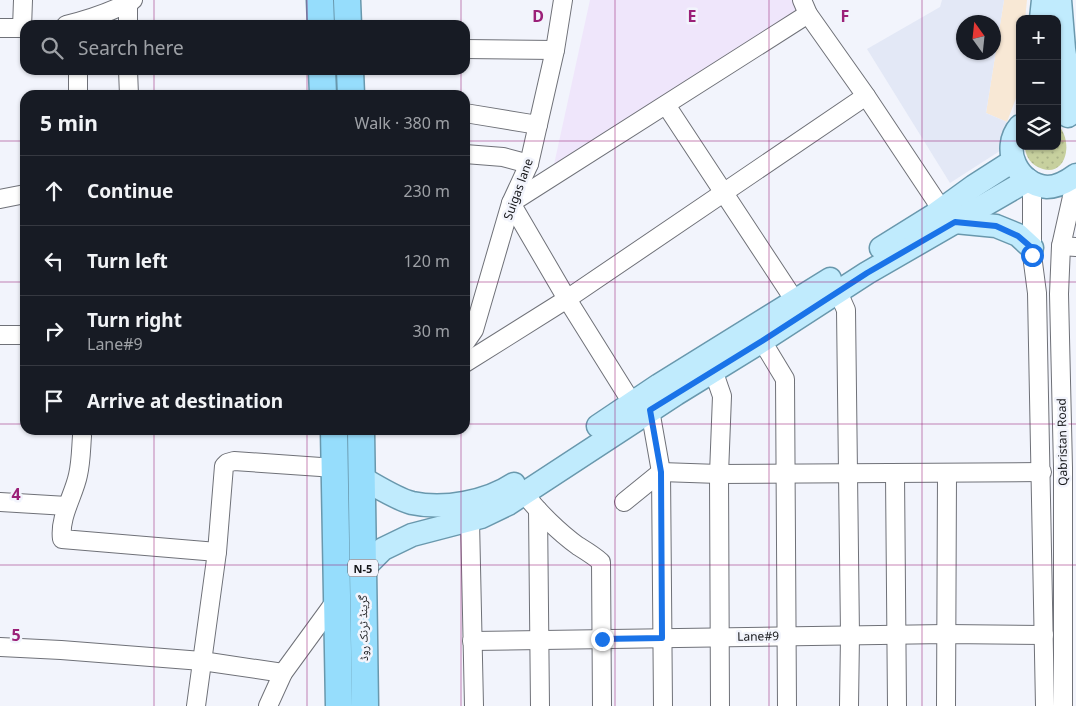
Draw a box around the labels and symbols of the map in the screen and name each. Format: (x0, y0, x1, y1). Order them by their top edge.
text: D (532, 5, 544, 27)
text: E (688, 5, 697, 27)
text: F (841, 5, 849, 27)
north arrow (956, 15, 1001, 60)
street label: Suigas lane (499, 156, 537, 222)
route start (1021, 244, 1044, 267)
street label: Qabristan Road (1053, 398, 1071, 486)
text: 4 (11, 483, 21, 505)
road number: N-5 (348, 560, 378, 576)
street label: گرینڈ ٹرنک روڈ (354, 595, 372, 661)
text: 5 (11, 624, 21, 646)
street label: Lane#9 (737, 627, 779, 645)
route end (591, 628, 614, 651)

